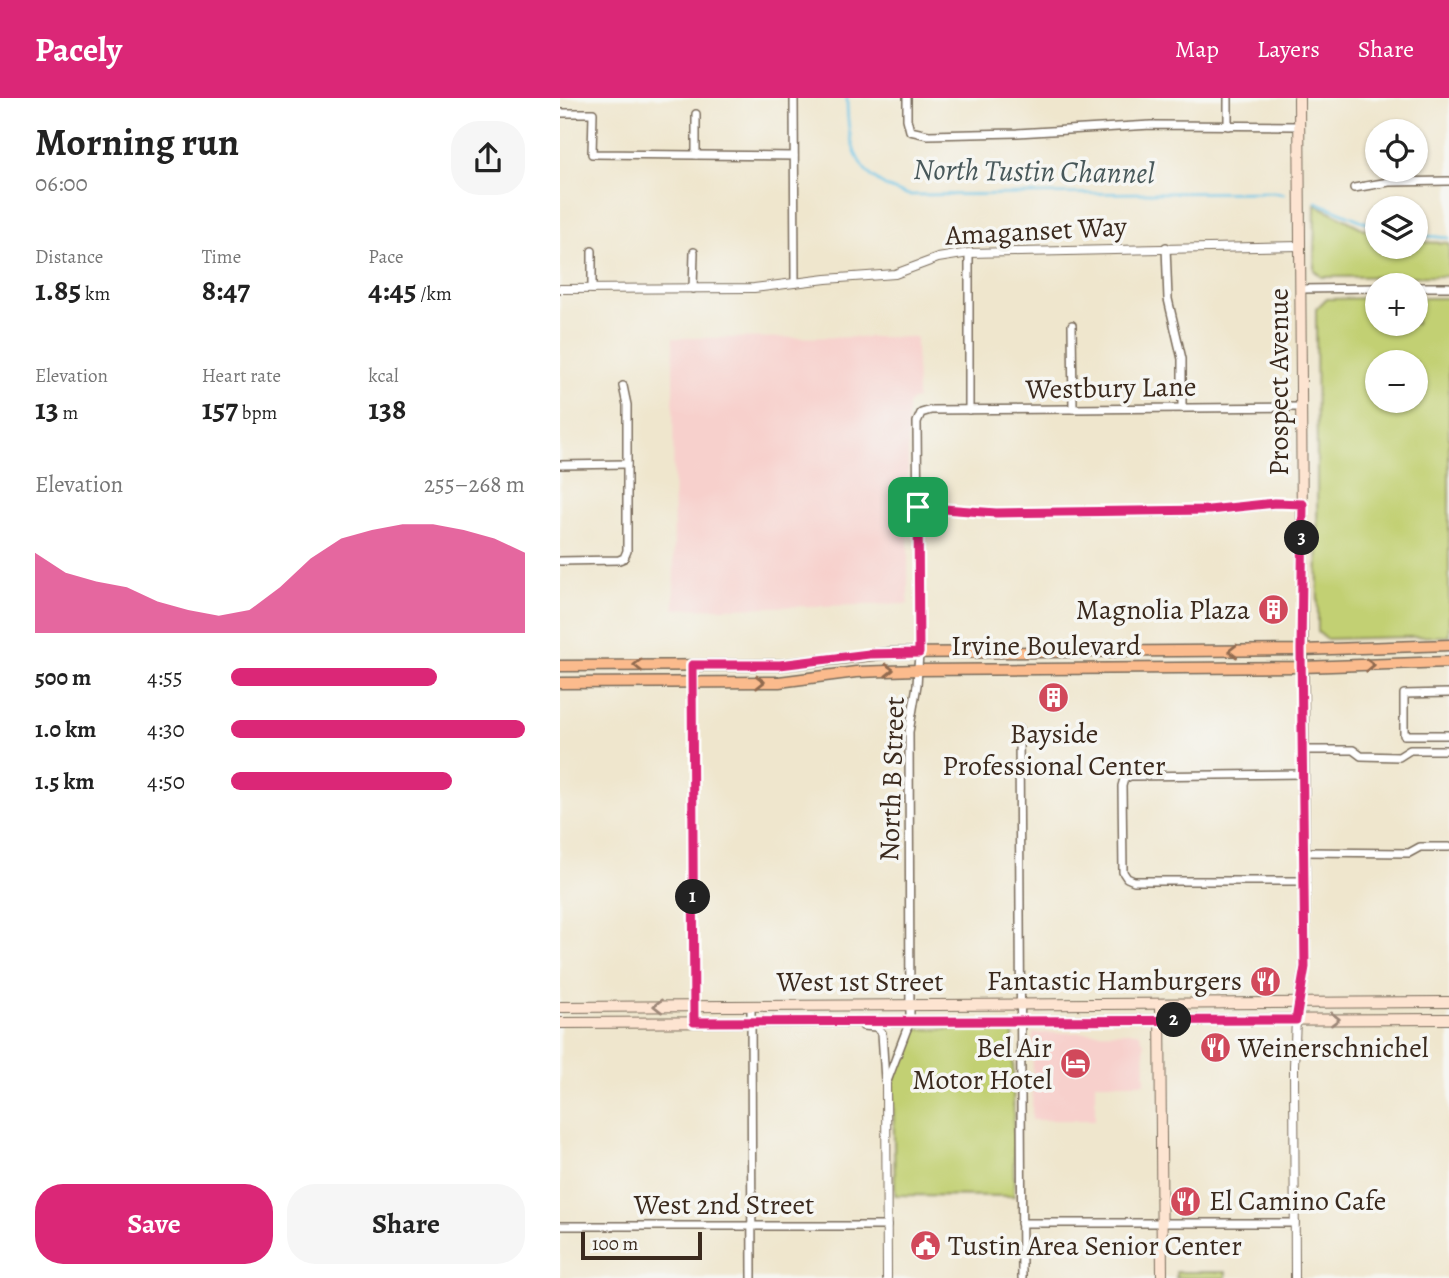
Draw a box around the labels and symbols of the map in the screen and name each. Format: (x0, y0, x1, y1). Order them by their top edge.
water label: North Tustin Channel (913, 149, 1156, 193)
street label: Amaganset Way (943, 207, 1128, 255)
street label: Prospect Avenue (1260, 288, 1298, 476)
street label: Westbury Lane (1024, 368, 1197, 409)
pin (888, 477, 948, 537)
pin: 3 (1284, 520, 1320, 556)
place label: Magnolia Plaza (1076, 591, 1250, 629)
building icon: Magnolia Plaza (1256, 593, 1290, 627)
street label: Irvine Boulevard (951, 627, 1142, 665)
one-way arrow (1228, 643, 1238, 659)
one-way arrow (632, 657, 642, 673)
one-way arrow (1365, 657, 1376, 673)
one-way arrow (884, 663, 895, 678)
one-way arrow (755, 674, 766, 690)
building icon: Bayside Professional Center (1037, 680, 1071, 714)
street label: North B Street (870, 696, 914, 862)
place label: Bayside Professional Center (942, 715, 1166, 785)
pin: 1 (676, 880, 710, 914)
place label: Fantastic Hamburgers (987, 962, 1242, 1000)
street label: West 1st Street (775, 963, 944, 1001)
restaurant icon: Fantastic Hamburgers (1248, 964, 1282, 998)
one-way arrow (652, 998, 663, 1014)
pin: 2 (1156, 1002, 1192, 1038)
one-way arrow (1331, 1011, 1341, 1027)
place label: Bel Air Motor Hotel (912, 1029, 1052, 1099)
place label: Weinerschnichel (1237, 1029, 1429, 1067)
restaurant icon: Weinerschnichel (1198, 1031, 1232, 1065)
hotel icon: Bel Air Motor Hotel (1058, 1047, 1092, 1081)
place label: El Camino Cafe (1209, 1182, 1386, 1220)
restaurant icon: El Camino Cafe (1169, 1184, 1203, 1218)
street label: West 2nd Street (633, 1186, 814, 1224)
place label: Tustin Area Senior Center (948, 1227, 1242, 1265)
scale bar (581, 1229, 702, 1261)
public building icon: Tustin Area Senior Center (908, 1229, 942, 1263)

